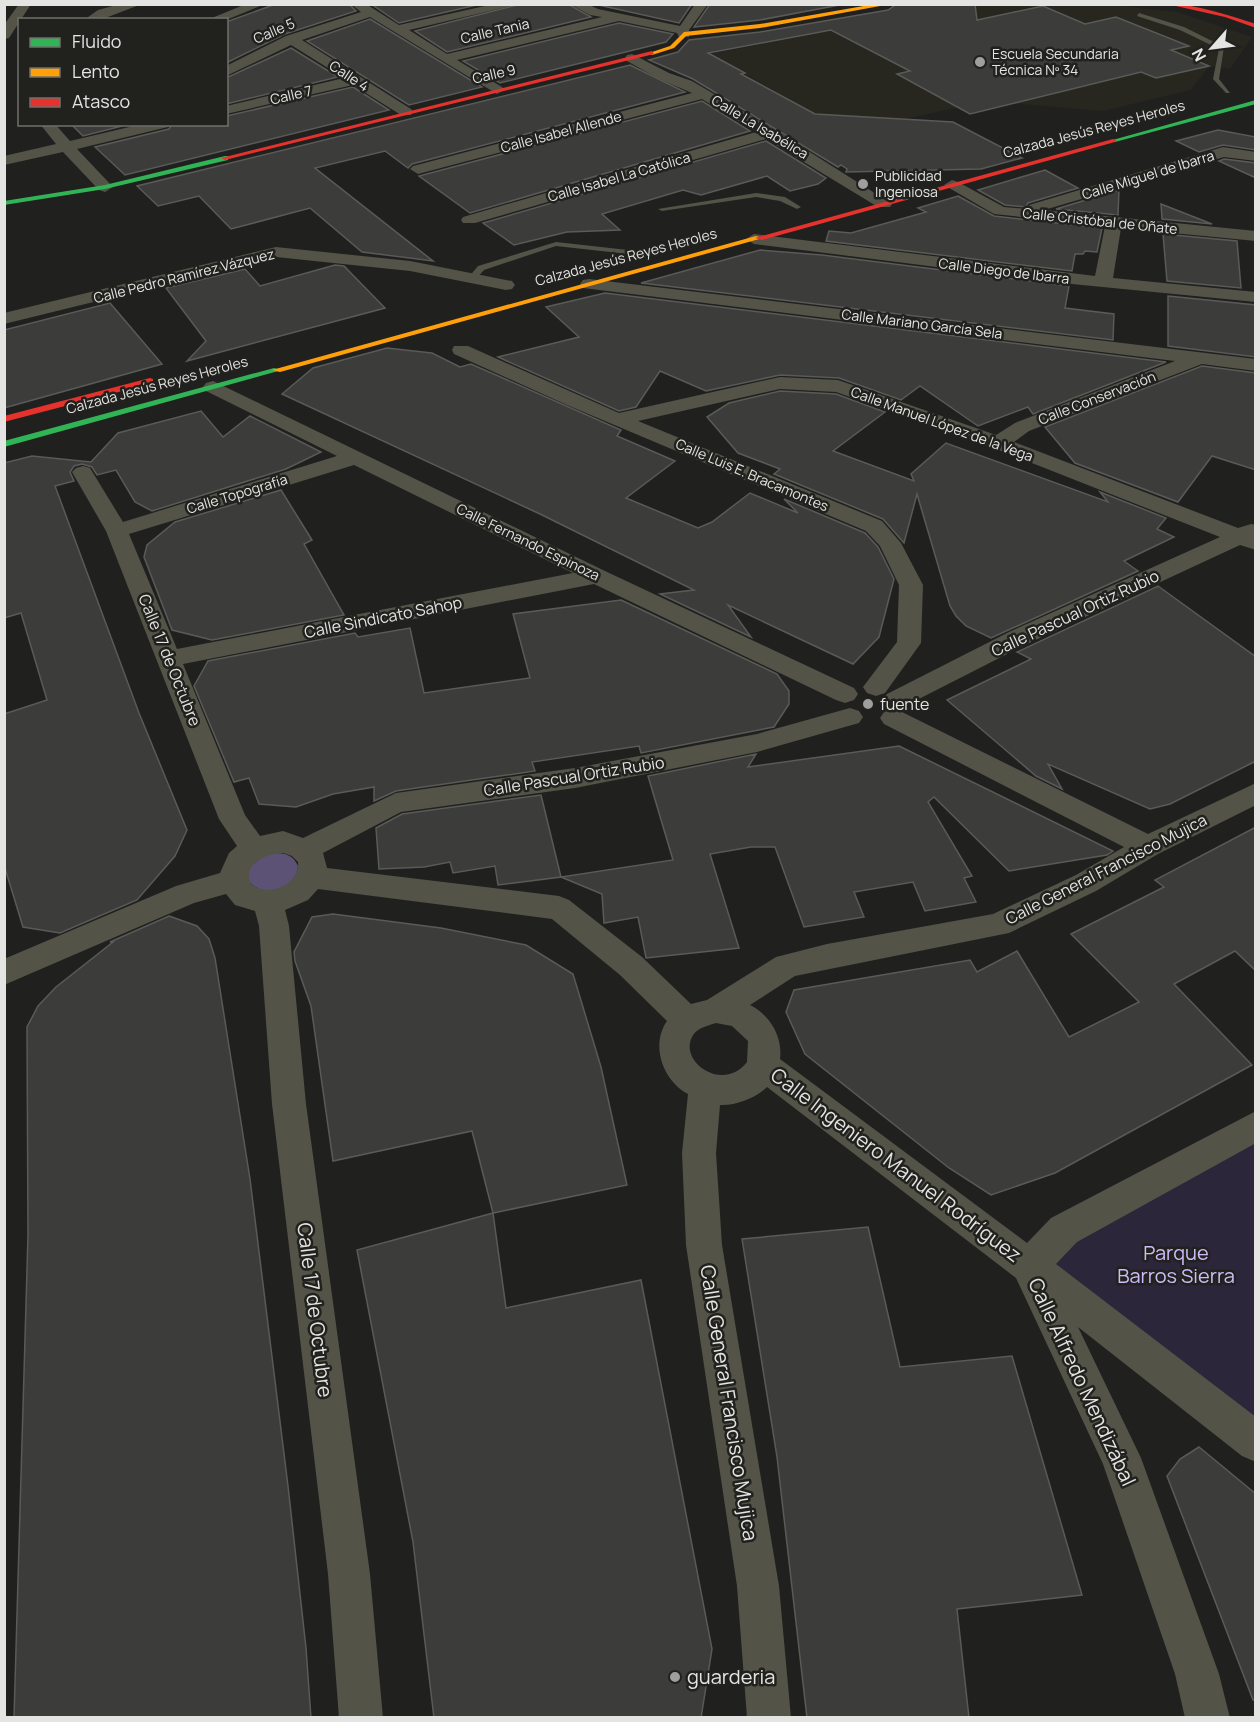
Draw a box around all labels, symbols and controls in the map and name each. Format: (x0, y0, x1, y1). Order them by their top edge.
street label: Calle 5 (250, 13, 297, 48)
street label: Calle Tania (459, 13, 531, 48)
legend (18, 18, 228, 126)
north arrow (1182, 18, 1242, 78)
text: Fluido (72, 29, 121, 53)
place label: Escuela Secundaria Técnica Nº 34 (992, 44, 1119, 79)
text: N (1186, 45, 1211, 65)
marker: Escuela Secundaria Técnica Nº 34 (973, 55, 987, 69)
street label: Calle 4 (326, 56, 373, 95)
text: Lento (72, 59, 120, 83)
street label: Calle 9 (470, 59, 517, 88)
street label: Calle 7 (268, 80, 314, 109)
text: Atasco (72, 89, 130, 113)
street label: Calle La Isabélica (708, 90, 812, 163)
street label: Calzada Jesús Reyes Heroles (1001, 95, 1187, 162)
street label: Calle Isabel Allende (498, 106, 623, 157)
street label: Calle Miguel de Ibarra (1079, 145, 1216, 204)
street label: Calle Isabel La Católica (545, 147, 692, 206)
place label: Publicidad Ingeniosa (875, 166, 942, 201)
marker: Publicidad Ingeniosa (856, 177, 870, 191)
street label: Calle Cristóbal de Oñate (1022, 203, 1178, 238)
street label: Calzada Jesús Reyes Heroles (533, 223, 719, 290)
street label: Calle Pedro Ramírez Vázquez (91, 244, 276, 307)
street label: Calle Diego de Ibarra (938, 253, 1071, 288)
street label: Calle Mariano García Sela (840, 304, 1004, 343)
street label: Calzada Jesús Reyes Heroles (64, 351, 250, 418)
street label: Calle Conservación (1035, 366, 1158, 429)
street label: Calle Manuel López de la Vega (848, 382, 1036, 465)
street label: Calle Luis E. Bracamontes (673, 434, 832, 515)
street label: Calle Topografía (184, 469, 290, 518)
street label: Calle Fernando Espinoza (453, 499, 603, 585)
street label: Calle Pascual Ortiz Rubio (988, 564, 1162, 662)
street label: Calle 17 de Octubre (133, 591, 207, 729)
street label: Calle Sindicato Sahop (302, 591, 464, 643)
place label: fuente (880, 693, 929, 715)
marker: fuente (861, 697, 875, 711)
street label: Calle Pascual Ortiz Rubio (482, 751, 666, 801)
street label: Calle General Francisco Mujica (1002, 809, 1210, 929)
street label: Calle Ingeniero Manuel Rodríguez (765, 1061, 1027, 1268)
street label: Calle 17 de Octubre (291, 1221, 340, 1399)
park label: Parque Barros Sierra (1117, 1239, 1235, 1289)
street label: Calle General Francisco Mujica (694, 1263, 765, 1543)
street label: Calle Alfredo Mendizábal (1022, 1273, 1143, 1490)
place label: guarderia (687, 1663, 775, 1690)
marker: guarderia (668, 1670, 682, 1684)

